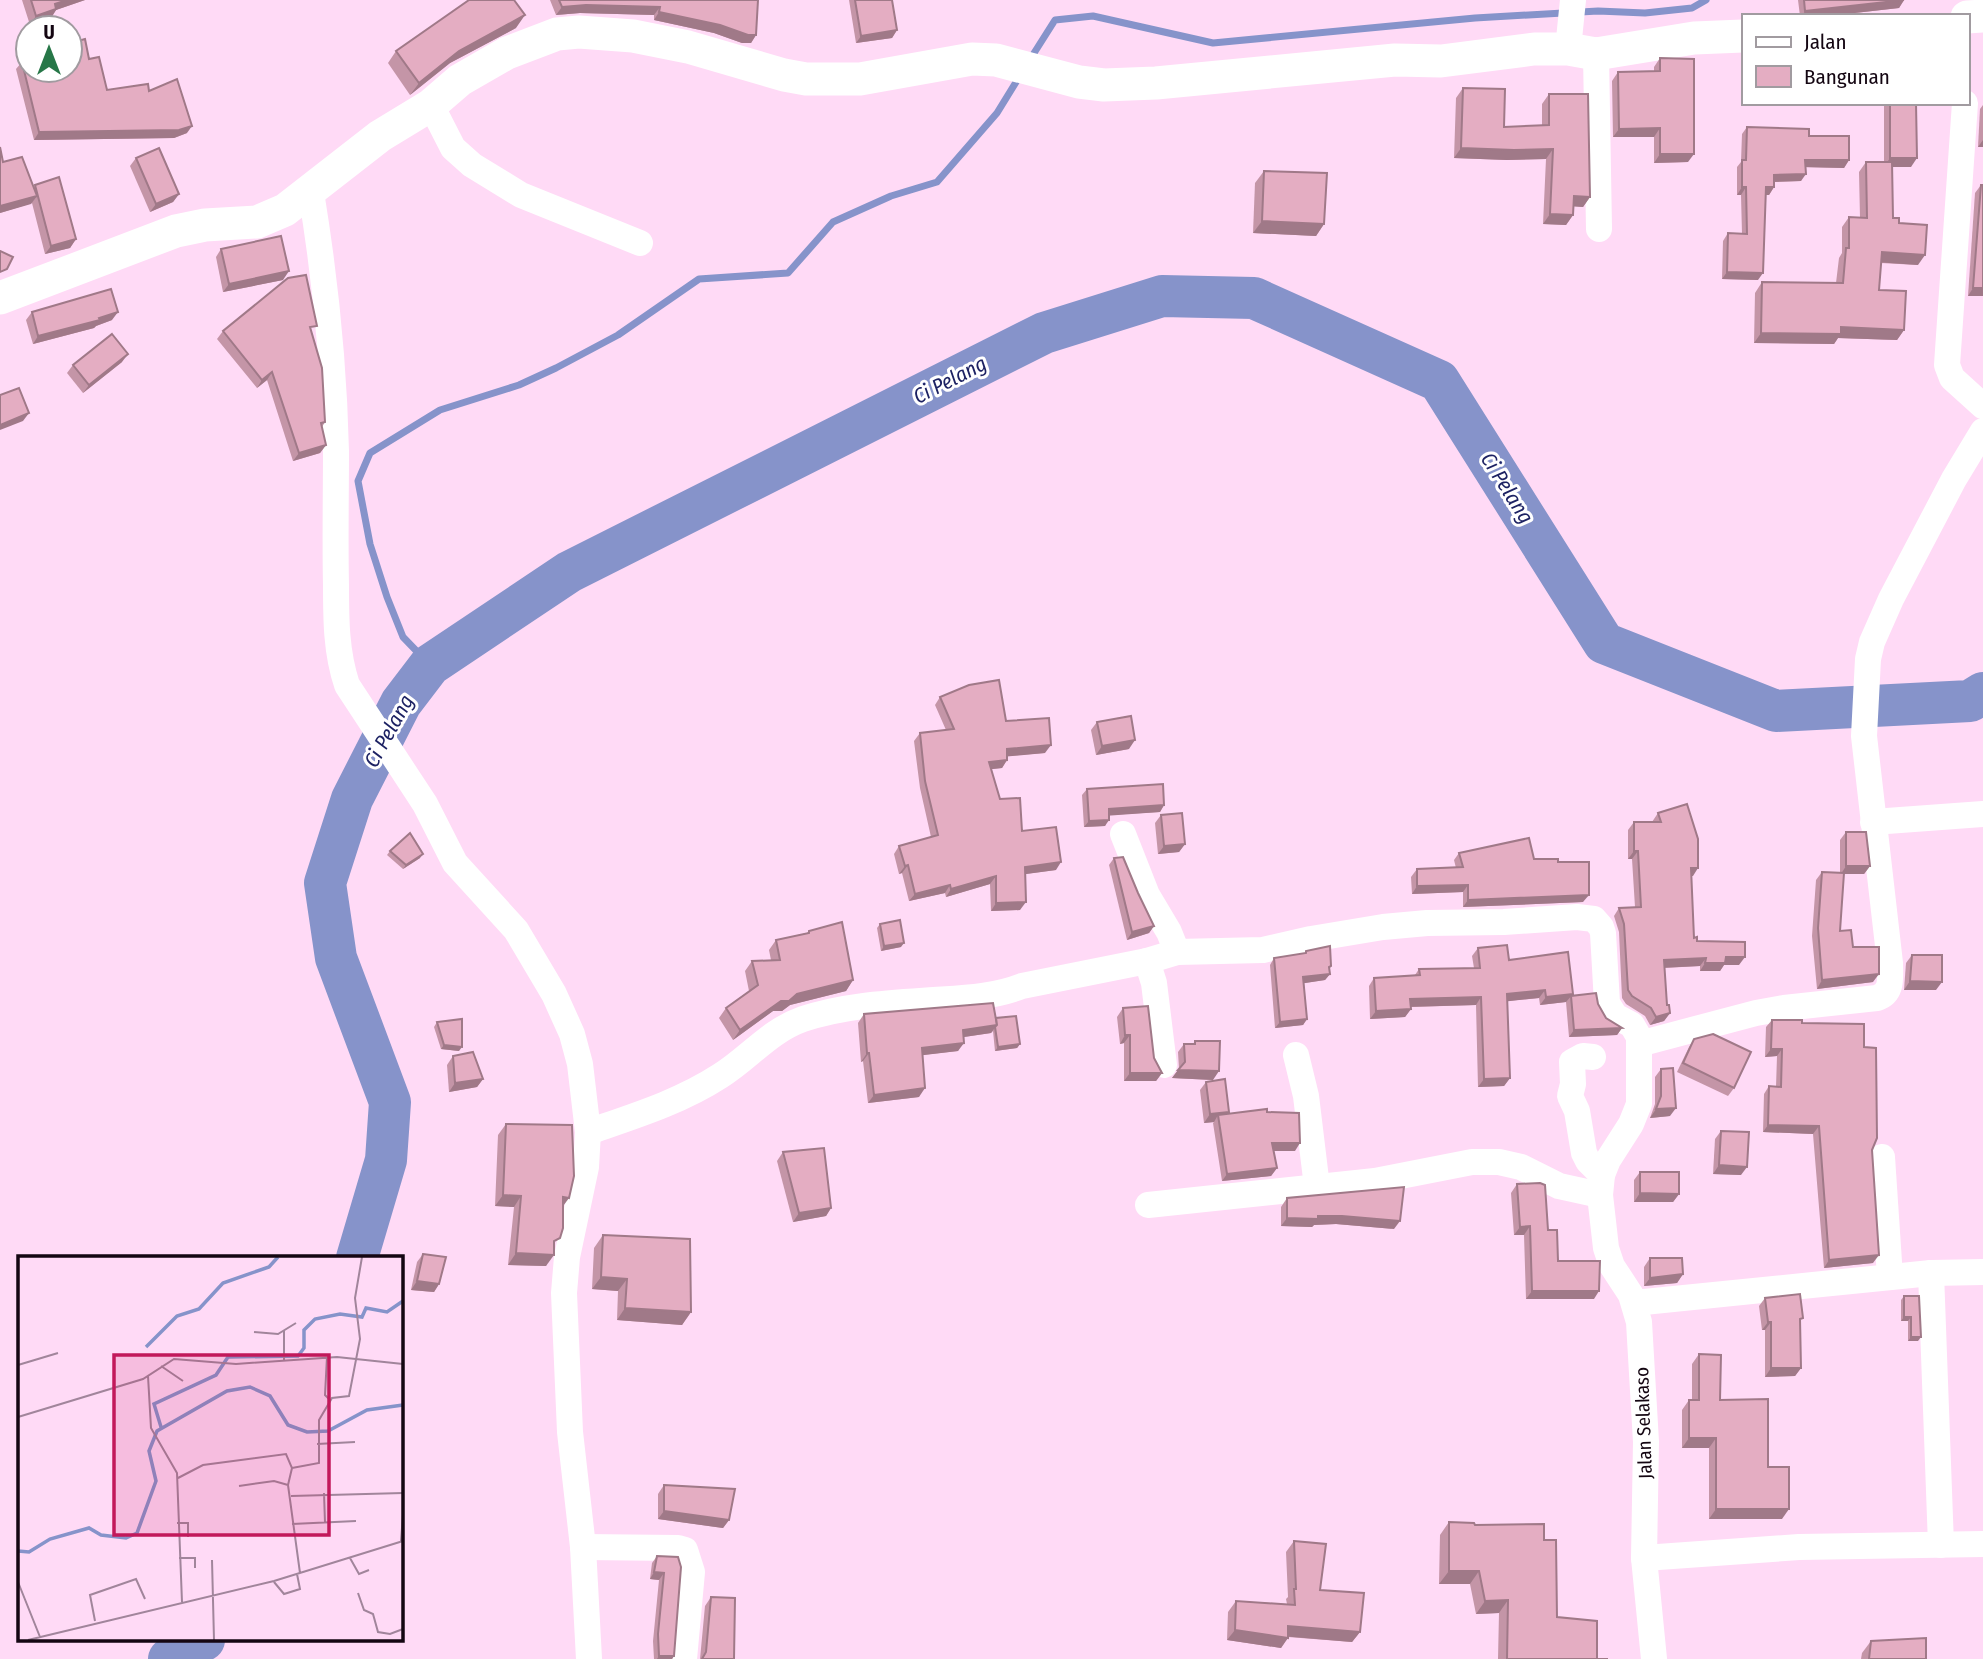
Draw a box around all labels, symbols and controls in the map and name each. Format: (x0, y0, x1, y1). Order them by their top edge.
north arrow (14, 14, 84, 84)
legend (1742, 14, 1969, 105)
text: U (43, 21, 55, 44)
text: Jalan (1804, 29, 1847, 55)
text: Bangunan (1804, 64, 1890, 90)
water label: Ci Pelang (909, 350, 991, 410)
water label: Ci Pelang (1475, 448, 1539, 528)
water label: Ci Pelang (358, 690, 420, 772)
inset map (18, 1256, 402, 1642)
street label: Jalan Selakaso (1630, 1367, 1657, 1479)

